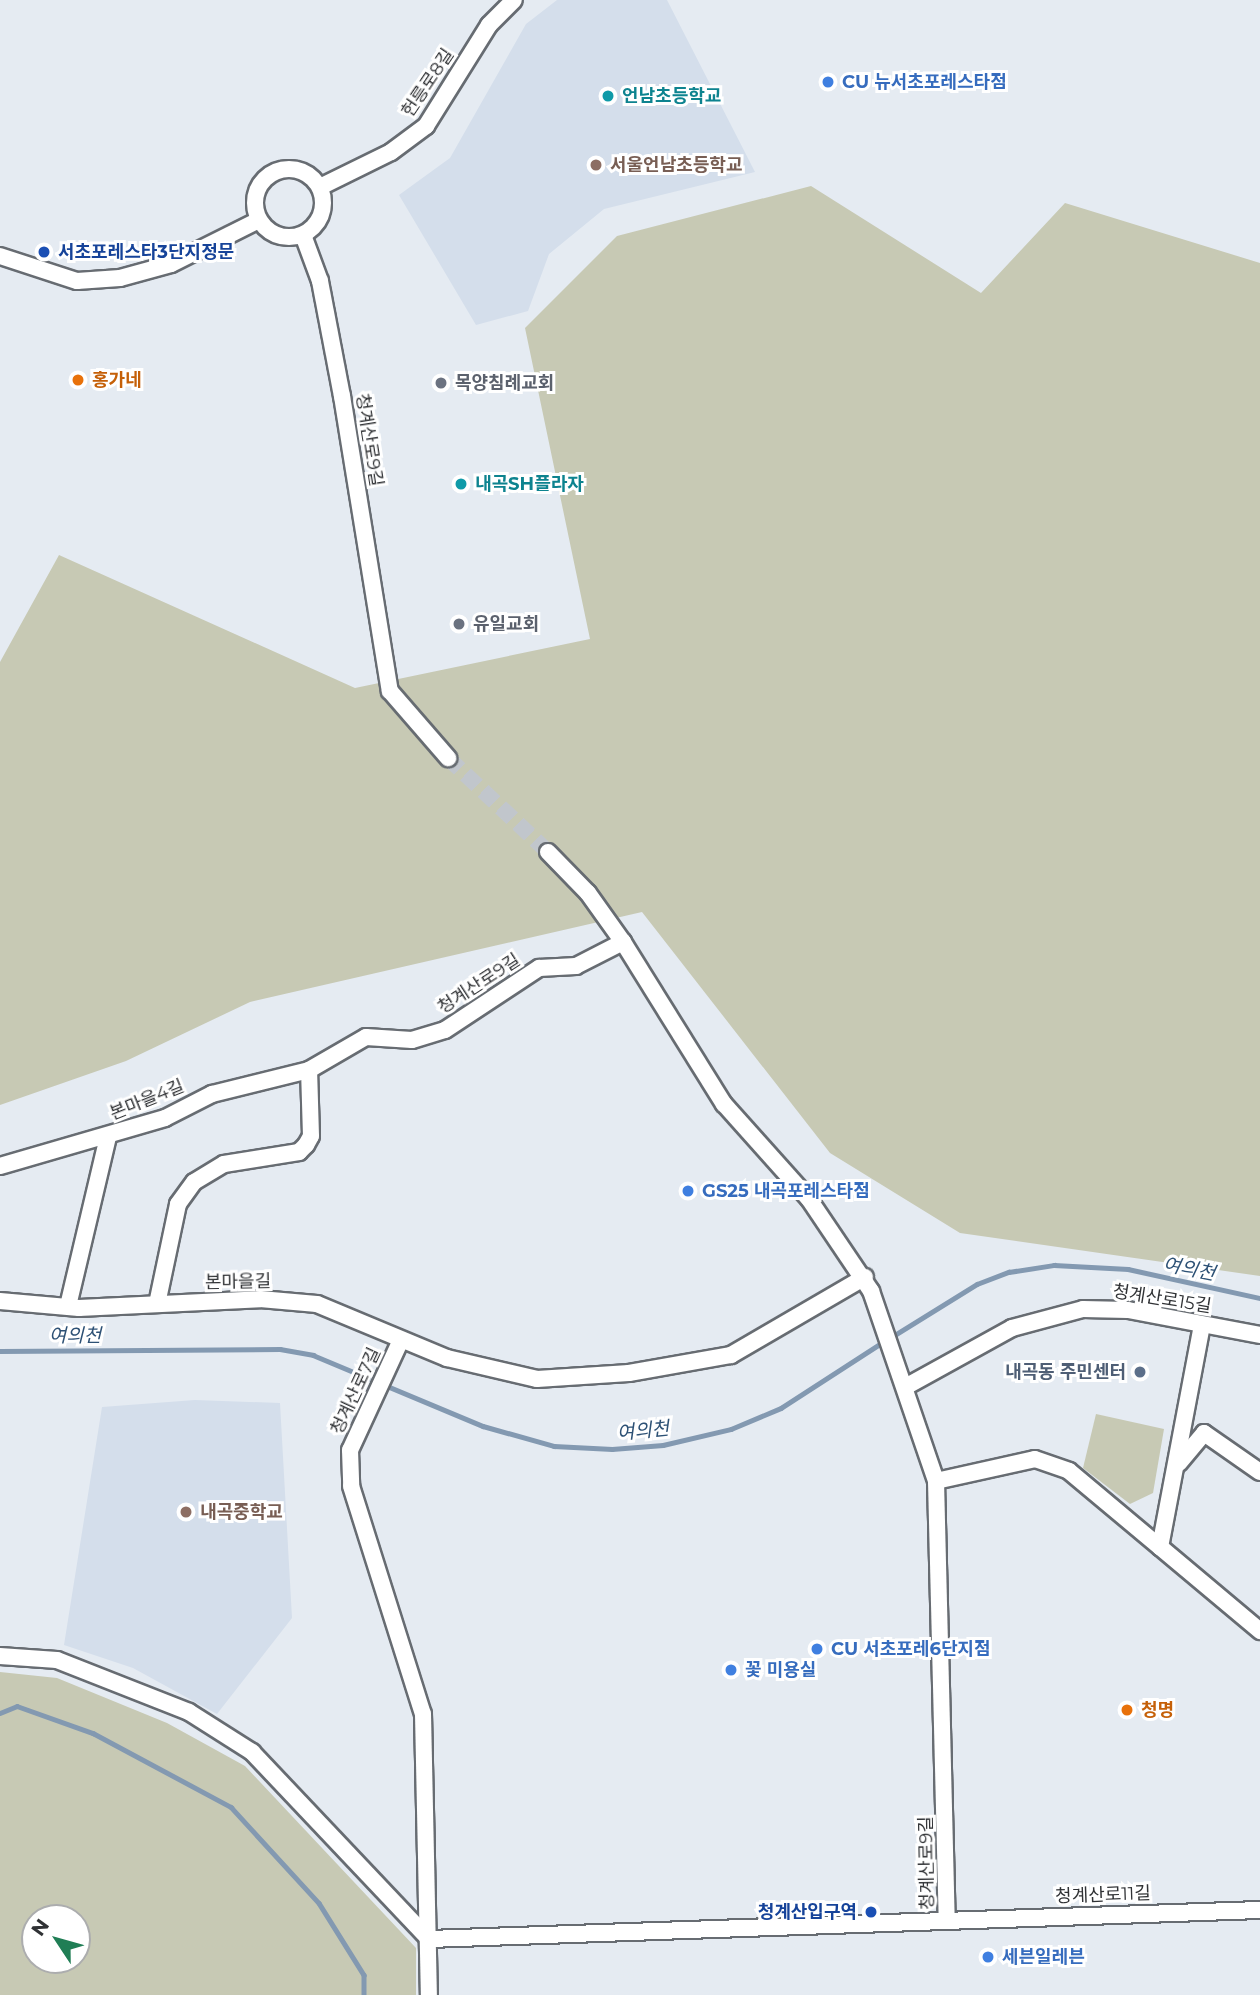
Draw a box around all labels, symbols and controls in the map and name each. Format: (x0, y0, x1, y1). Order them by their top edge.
street label: 헌릉로8길 (397, 45, 459, 121)
place label: CU 뉴서초포레스타점 (842, 71, 1007, 93)
marker: CU 뉴서초포레스타점 (820, 74, 836, 90)
place label: 언남초등학교 (622, 85, 721, 107)
marker: 언남초등학교 (600, 88, 616, 104)
place label: 서울언남초등학교 (610, 154, 742, 176)
marker: 서울언남초등학교 (588, 157, 604, 173)
place label: 서초포레스타3단지정문 (58, 241, 234, 263)
marker: 서초포레스타3단지정문 (36, 244, 52, 260)
place label: 홍가네 (92, 369, 142, 391)
marker: 홍가네 (70, 372, 86, 388)
place label: 목양침례교회 (455, 372, 554, 394)
marker: 목양침례교회 (433, 375, 449, 391)
street label: 청계산로9길 (351, 392, 387, 488)
place label: 내곡SH플라자 (475, 473, 584, 495)
marker: 내곡SH플라자 (453, 476, 469, 492)
place label: 유일교회 (473, 613, 539, 635)
marker: 유일교회 (451, 616, 467, 632)
street label: 청계산로9길 (434, 949, 524, 1019)
street label: 본마을4길 (107, 1075, 187, 1125)
place label: GS25 내곡포레스타점 (702, 1180, 870, 1202)
marker: GS25 내곡포레스타점 (680, 1183, 696, 1199)
water label: 여의천 (1161, 1253, 1217, 1285)
street label: 본마을길 (205, 1271, 271, 1293)
street label: 청계산로15길 (1111, 1281, 1213, 1317)
water label: 여의천 (49, 1325, 101, 1347)
street label: 청계산로7길 (326, 1344, 386, 1438)
place label: 내곡동 주민센터 (1005, 1361, 1126, 1383)
marker: 내곡동 주민센터 (1132, 1364, 1148, 1380)
water label: 여의천 (616, 1417, 670, 1445)
place label: 내곡중학교 (200, 1501, 283, 1523)
marker: 내곡중학교 (178, 1504, 194, 1520)
place label: CU 서초포레6단지점 (831, 1638, 991, 1660)
marker: CU 서초포레6단지점 (809, 1641, 825, 1657)
place label: 꽃 미용실 (745, 1659, 816, 1681)
marker: 꽃 미용실 (723, 1662, 739, 1678)
place label: 청명 (1141, 1699, 1174, 1721)
marker: 청명 (1119, 1702, 1135, 1718)
street label: 청계산로9길 (915, 1816, 939, 1910)
street label: 청계산로11길 (1055, 1883, 1151, 1907)
place label: 청계산입구역 (758, 1901, 857, 1923)
north arrow (21, 1904, 91, 1974)
marker: 청계산입구역 (863, 1904, 879, 1920)
text: N (26, 1915, 54, 1941)
place label: 세븐일레븐 (1002, 1946, 1085, 1968)
marker: 세븐일레븐 (980, 1949, 996, 1965)

